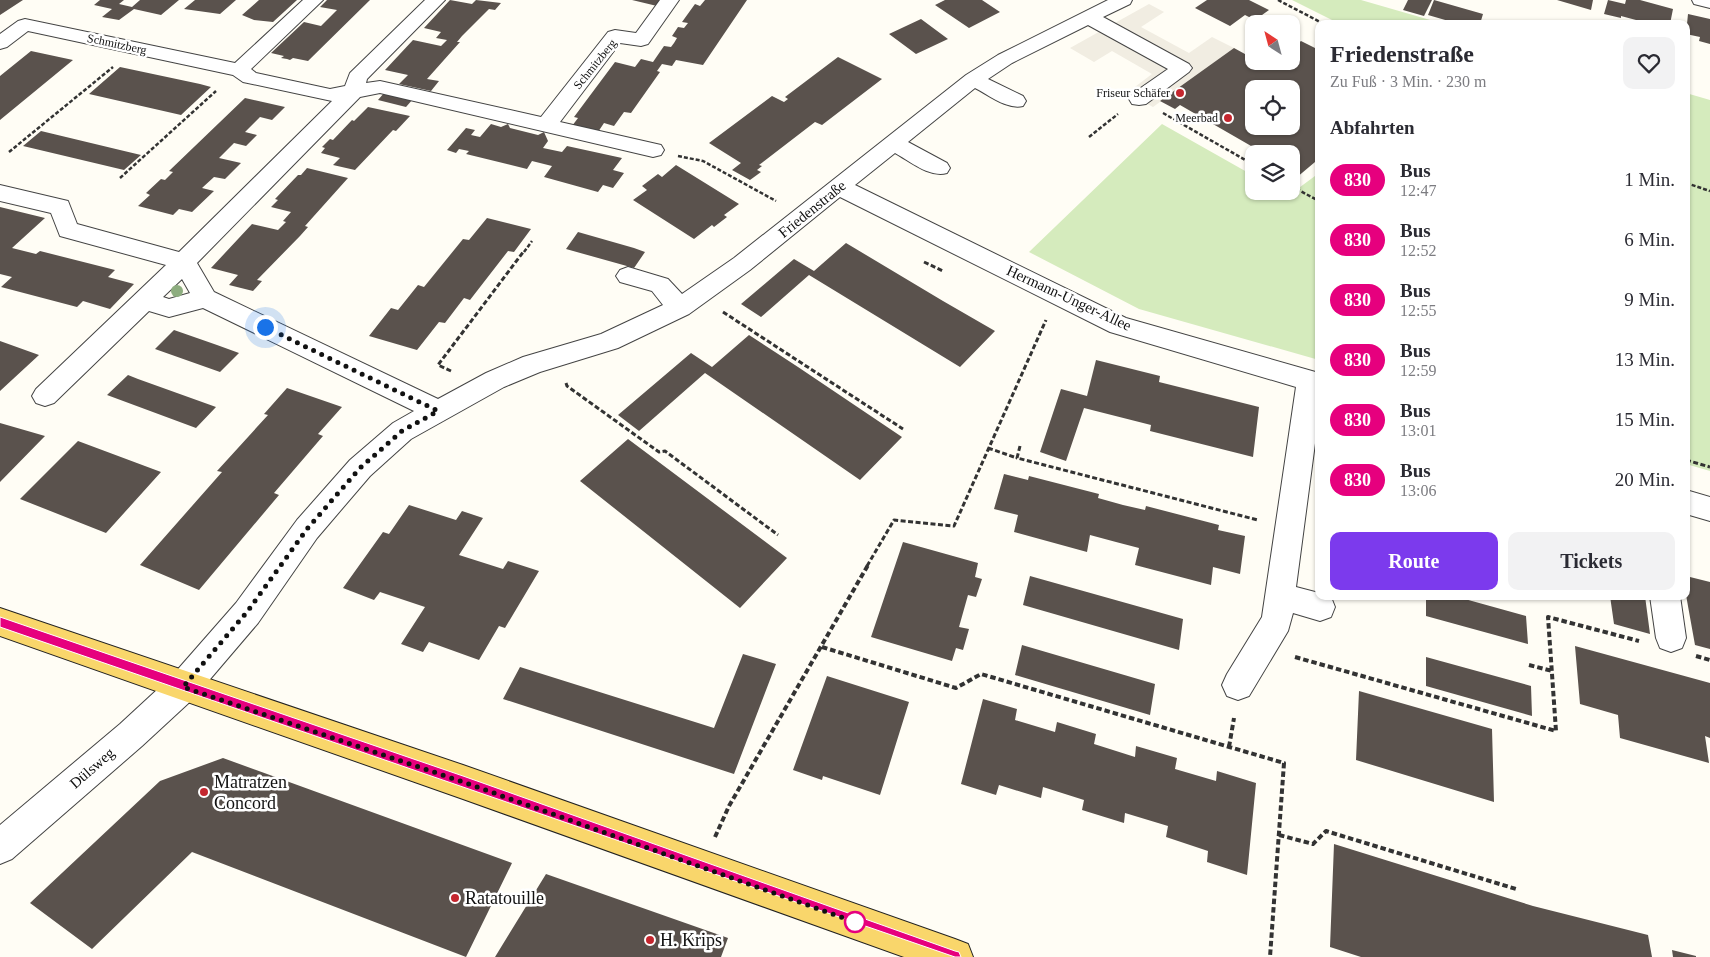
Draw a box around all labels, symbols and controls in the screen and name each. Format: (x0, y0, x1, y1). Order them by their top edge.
north arrow (1245, 15, 1300, 70)
map controls (1245, 15, 1300, 200)
street label: Schmitzberg (86, 31, 148, 57)
street label: Schmitzberg (571, 36, 619, 92)
button: heart (1623, 37, 1675, 89)
text: Friedenstraße (1330, 41, 1474, 67)
text: Zu Fuß · 3 Min. · 230 m (1330, 73, 1486, 90)
button: locate (1245, 80, 1300, 135)
place label: Friseur Schäfer (1096, 86, 1170, 100)
marker: Friseur Schäfer (1174, 87, 1186, 99)
place label: Meerbad (1175, 111, 1218, 125)
marker: Meerbad (1222, 112, 1234, 124)
text: Abfahrten (1330, 117, 1414, 138)
button: layers (1245, 145, 1300, 200)
text: Bus (1400, 160, 1431, 181)
text: 1 Min. (1624, 169, 1675, 190)
text: 830 (1344, 170, 1371, 190)
street label: Friedenstraße (775, 177, 849, 241)
text: 12:47 (1400, 182, 1436, 199)
text: Bus (1400, 220, 1431, 241)
text: 6 Min. (1624, 229, 1675, 250)
text: 830 (1344, 230, 1371, 250)
text: 12:52 (1400, 242, 1436, 259)
street label: Hermann-Unger-Allee (1004, 262, 1134, 334)
text: Bus (1400, 280, 1431, 301)
text: 9 Min. (1624, 289, 1675, 310)
text: 830 (1344, 290, 1371, 310)
text: 12:55 (1400, 302, 1436, 319)
your location (253, 315, 278, 340)
text: Bus (1400, 340, 1431, 361)
text: 13 Min. (1615, 349, 1675, 370)
text: 830 (1344, 350, 1371, 370)
text: 12:59 (1400, 362, 1436, 379)
text: Bus (1400, 400, 1431, 421)
text: 15 Min. (1615, 409, 1675, 430)
text: 830 (1344, 410, 1371, 430)
text: 13:01 (1400, 422, 1436, 439)
text: Bus (1400, 460, 1431, 481)
text: 20 Min. (1615, 469, 1675, 490)
text: 830 (1344, 470, 1371, 490)
text: 13:06 (1400, 482, 1436, 499)
button: Route (1330, 532, 1498, 590)
button: Tickets (1508, 532, 1675, 590)
street label: Dülsweg (67, 744, 118, 792)
place label: Matratzen Concord (214, 772, 287, 813)
marker: Matratzen Concord (198, 786, 210, 798)
place label: Ratatouille (465, 888, 544, 908)
marker: Ratatouille (449, 892, 461, 904)
unlabelled marker (844, 911, 866, 933)
place label: H. Krips (660, 930, 722, 950)
marker: H. Krips (644, 934, 656, 946)

